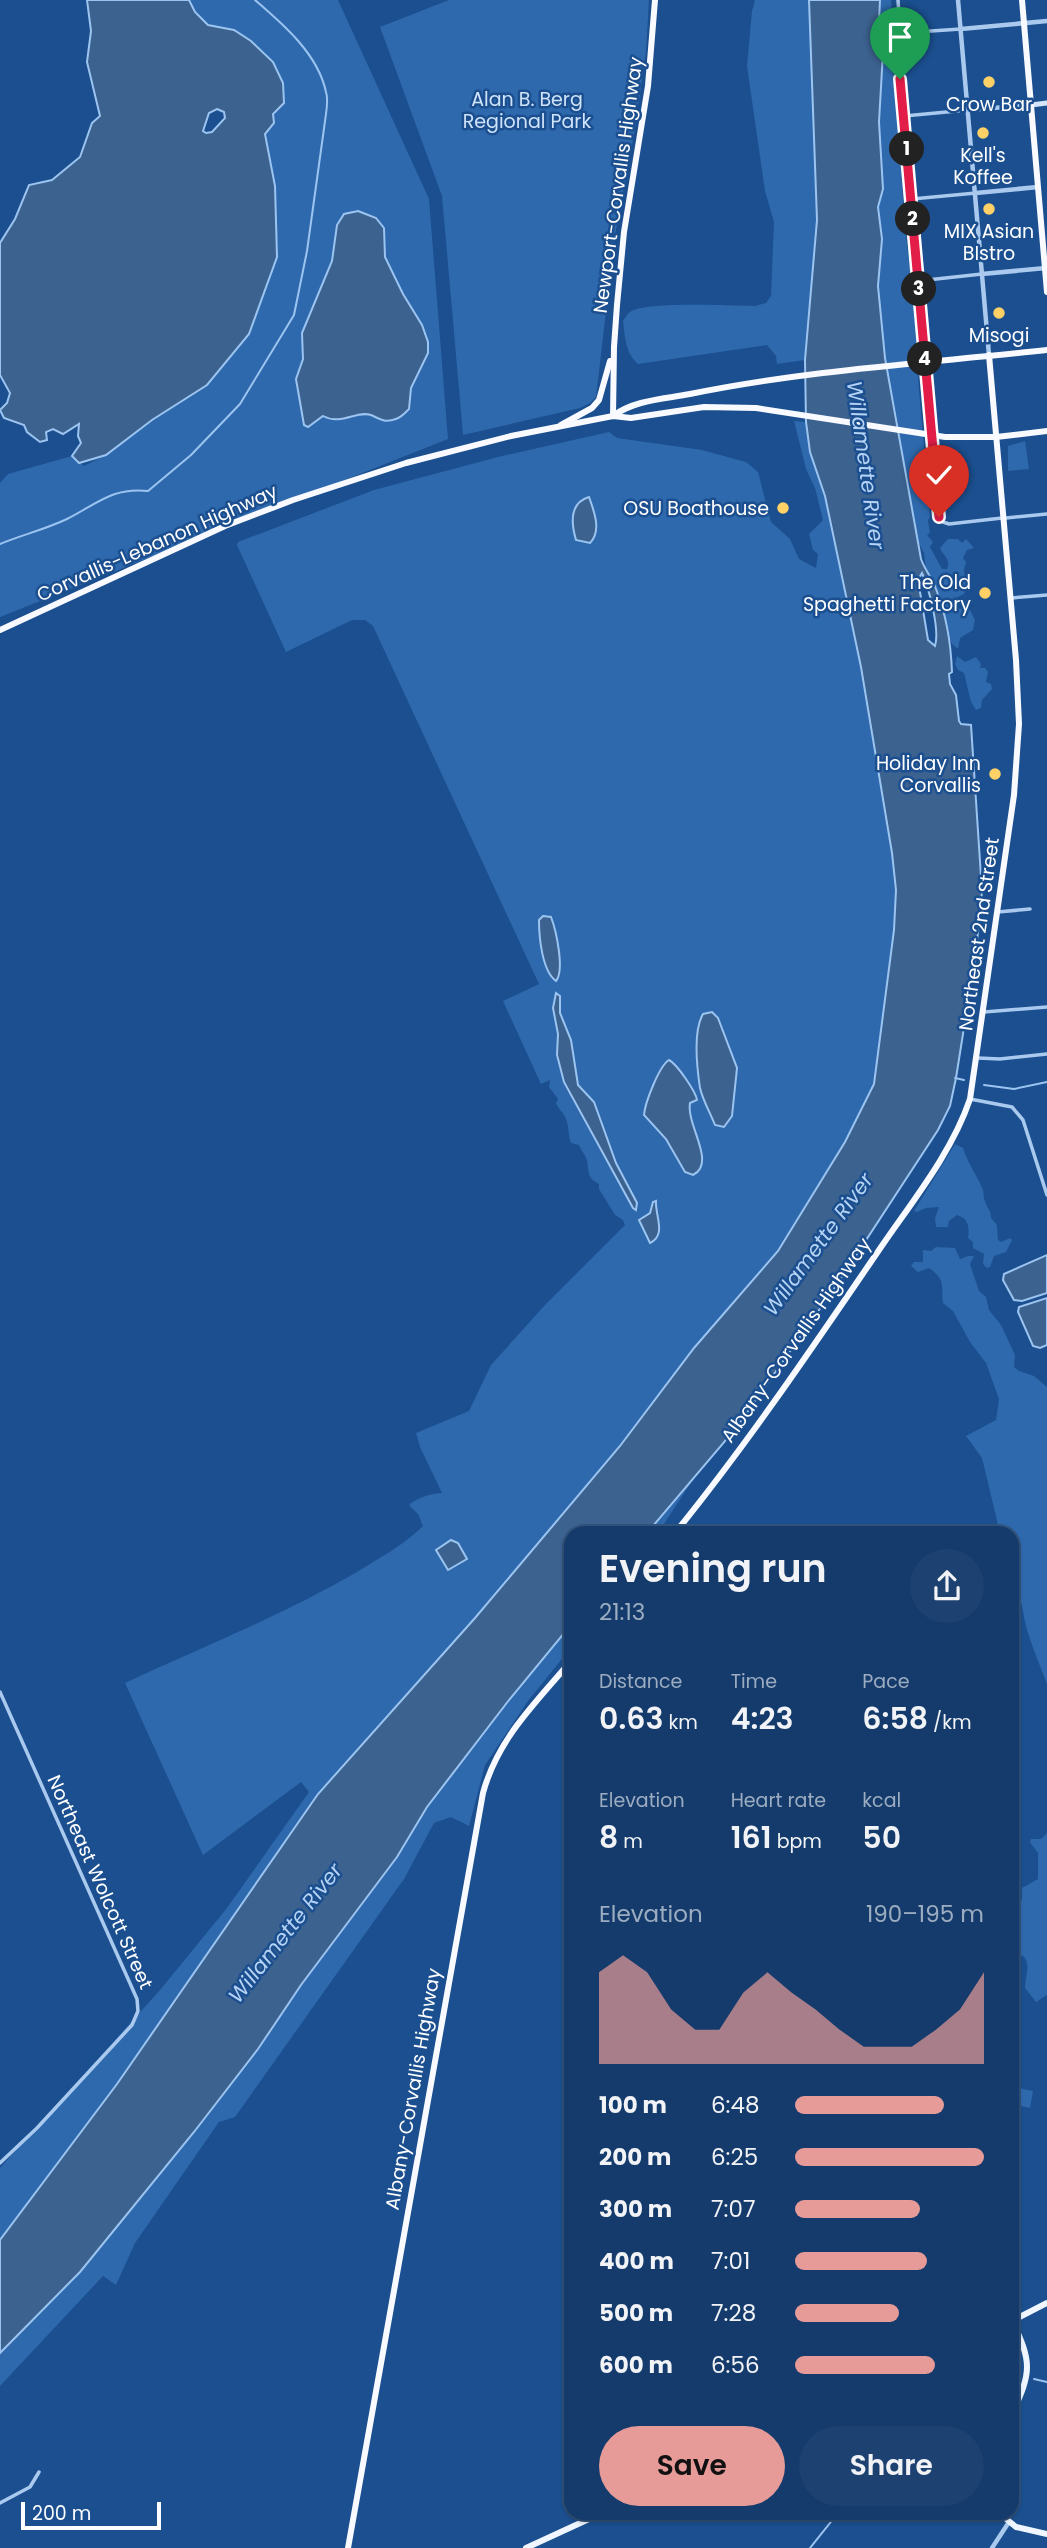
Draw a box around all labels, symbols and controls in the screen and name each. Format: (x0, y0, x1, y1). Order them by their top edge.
pin (870, 7, 930, 79)
icon: arrive (881, 18, 919, 56)
street label: Newport-Corvallis Highway (587, 55, 649, 315)
marker: Crow Bar (981, 74, 997, 90)
park label: Alan B. Berg Regional Park (463, 86, 591, 135)
place label: Crow Bar (946, 91, 1032, 118)
marker: Kell's Koffee (975, 125, 991, 141)
pin: 1 (890, 132, 925, 166)
text: 1 (903, 135, 910, 162)
place label: Kell's Koffee (953, 142, 1013, 191)
marker: MIX Asian BIstro (981, 201, 997, 217)
pin: 2 (895, 202, 930, 236)
text: 2 (907, 205, 918, 232)
place label: MIX Asian BIstro (944, 218, 1034, 267)
pin: 3 (902, 272, 936, 306)
text: 3 (913, 275, 924, 302)
marker: Misogi (991, 305, 1007, 321)
place label: Misogi (969, 322, 1029, 349)
pin: 4 (908, 342, 942, 376)
text: 4 (918, 345, 931, 372)
water label: Willamette River (840, 379, 892, 552)
pin (909, 445, 969, 517)
icon: check (920, 456, 958, 494)
street label: Corvallis-Lebanon Highway (32, 477, 282, 608)
place label: OSU Boathouse (623, 495, 769, 522)
marker: OSU Boathouse (775, 500, 791, 516)
place label: The Old Spaghetti Factory (803, 569, 971, 618)
marker: The Old Spaghetti Factory (977, 585, 993, 601)
place label: Holiday Inn Corvallis (876, 750, 981, 799)
marker: Holiday Inn Corvallis (987, 766, 1003, 782)
street label: Northeast 2nd Street (952, 836, 1006, 1032)
water label: Willamette River (756, 1166, 880, 1321)
street label: Albany-Corvallis Highway (715, 1232, 877, 1448)
text: Evening run (599, 1542, 827, 1595)
button: share (910, 1549, 984, 1623)
text: 21:13 (599, 1596, 645, 1628)
text: Distance (599, 1668, 682, 1695)
text: Time (731, 1668, 777, 1695)
text: Pace (862, 1668, 910, 1695)
text: 0.63 (599, 1697, 663, 1740)
text: 4:23 (731, 1697, 794, 1740)
text: 6:58 (862, 1697, 928, 1740)
text: km (663, 1709, 698, 1736)
text: /km (928, 1709, 972, 1736)
street label: Northeast Wolcott Street (41, 1771, 160, 1993)
text: Elevation (599, 1787, 685, 1814)
text: Heart rate (731, 1787, 826, 1814)
text: kcal (862, 1787, 901, 1814)
text: 8 (599, 1816, 618, 1859)
text: 161 (731, 1816, 772, 1859)
text: 50 (862, 1816, 901, 1859)
text: m (618, 1828, 643, 1855)
text: bpm (772, 1828, 822, 1855)
water label: Willamette River (221, 1856, 349, 2009)
text: Elevation (599, 1898, 703, 1930)
text: 190–195 m (866, 1898, 984, 1930)
street label: Albany-Corvallis Highway (378, 1966, 448, 2212)
text: 100 m (599, 2089, 667, 2121)
text: 6:48 (711, 2089, 759, 2121)
text: 200 m (599, 2141, 671, 2173)
text: 6:25 (711, 2141, 758, 2173)
text: 300 m (599, 2193, 672, 2225)
text: 7:07 (711, 2193, 755, 2225)
text: 400 m (599, 2245, 674, 2277)
text: 7:01 (711, 2245, 750, 2277)
text: 500 m (599, 2297, 673, 2329)
text: 7:28 (711, 2297, 756, 2329)
text: 600 m (599, 2349, 673, 2381)
text: 6:56 (711, 2349, 760, 2381)
button: Save (599, 2426, 785, 2506)
button: Share (799, 2426, 984, 2506)
scale bar (21, 2499, 161, 2531)
text: 200 m (32, 2500, 91, 2527)

